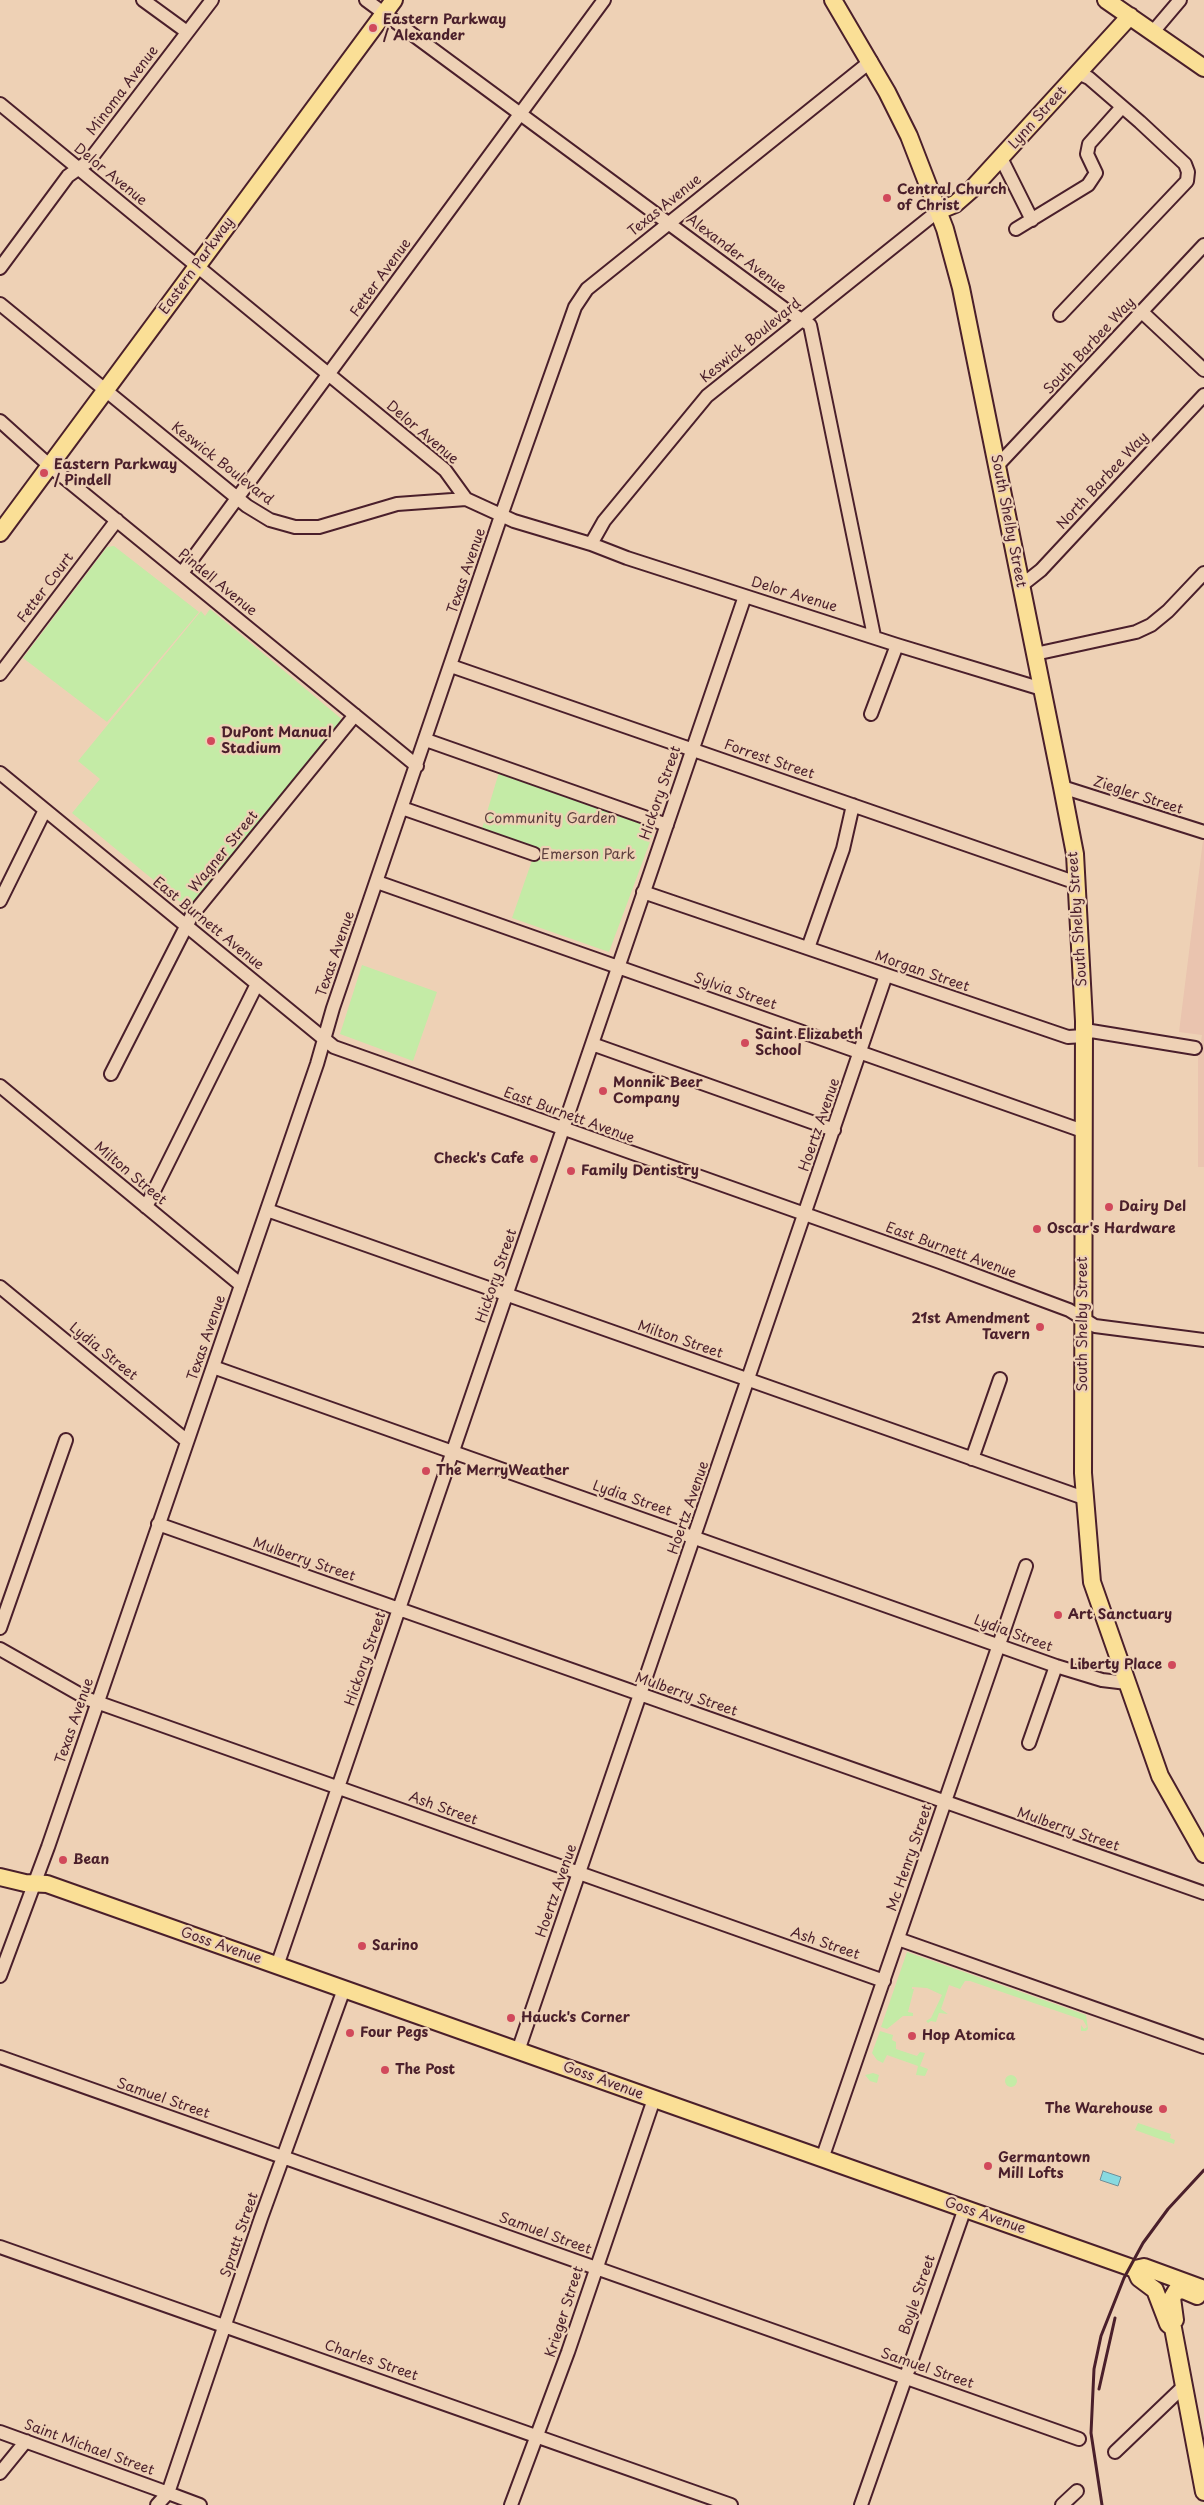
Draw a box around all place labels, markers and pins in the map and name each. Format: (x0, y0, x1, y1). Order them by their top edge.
place label: Eastern Parkway / Alexander (383, 12, 506, 44)
marker: Eastern Parkway / Alexander (367, 22, 379, 34)
place label: Central Church of Christ (897, 182, 1007, 214)
marker: Central Church of Christ (881, 192, 893, 204)
place label: Eastern Parkway / Pindell (54, 457, 177, 490)
marker: Eastern Parkway / Pindell (38, 467, 50, 479)
place label: DuPont Manual Stadium (221, 725, 332, 758)
marker: DuPont Manual Stadium (205, 735, 217, 747)
place label: Saint Elizabeth School (755, 1027, 863, 1060)
marker: Saint Elizabeth School (739, 1037, 751, 1049)
place label: Monnik Beer Company (613, 1075, 703, 1108)
marker: Monnik Beer Company (597, 1085, 609, 1097)
place label: Check's Cafe (434, 1151, 524, 1167)
marker: Check's Cafe (528, 1153, 540, 1165)
place label: Family Dentistry (581, 1163, 699, 1179)
marker: Family Dentistry (565, 1165, 577, 1177)
place label: Dairy Del (1119, 1199, 1186, 1215)
marker: Dairy Del (1103, 1201, 1115, 1213)
place label: Oscar's Hardware (1047, 1221, 1176, 1237)
marker: Oscar's Hardware (1031, 1223, 1043, 1235)
place label: 21st Amendment Tavern (911, 1311, 1030, 1344)
marker: 21st Amendment Tavern (1034, 1321, 1046, 1333)
place label: The MerryWeather (436, 1463, 569, 1479)
marker: The MerryWeather (420, 1465, 432, 1477)
place label: Art Sanctuary (1068, 1607, 1172, 1623)
marker: Art Sanctuary (1052, 1609, 1064, 1621)
place label: Liberty Place (1070, 1657, 1162, 1673)
marker: Liberty Place (1166, 1659, 1178, 1671)
place label: Bean (73, 1852, 109, 1868)
marker: Bean (57, 1854, 69, 1866)
place label: Sarino (372, 1938, 418, 1954)
marker: Sarino (356, 1940, 368, 1952)
place label: Hauck's Corner (521, 2010, 630, 2026)
marker: Hauck's Corner (505, 2012, 517, 2024)
place label: Four Pegs (360, 2025, 428, 2041)
marker: Four Pegs (344, 2027, 356, 2039)
place label: Hop Atomica (922, 2028, 1016, 2044)
marker: Hop Atomica (906, 2030, 918, 2042)
place label: The Post (395, 2062, 455, 2078)
marker: The Post (379, 2064, 391, 2076)
place label: The Warehouse (1045, 2101, 1153, 2117)
marker: The Warehouse (1157, 2103, 1169, 2115)
place label: Germantown Mill Lofts (998, 2150, 1090, 2182)
marker: Germantown Mill Lofts (982, 2160, 994, 2172)

